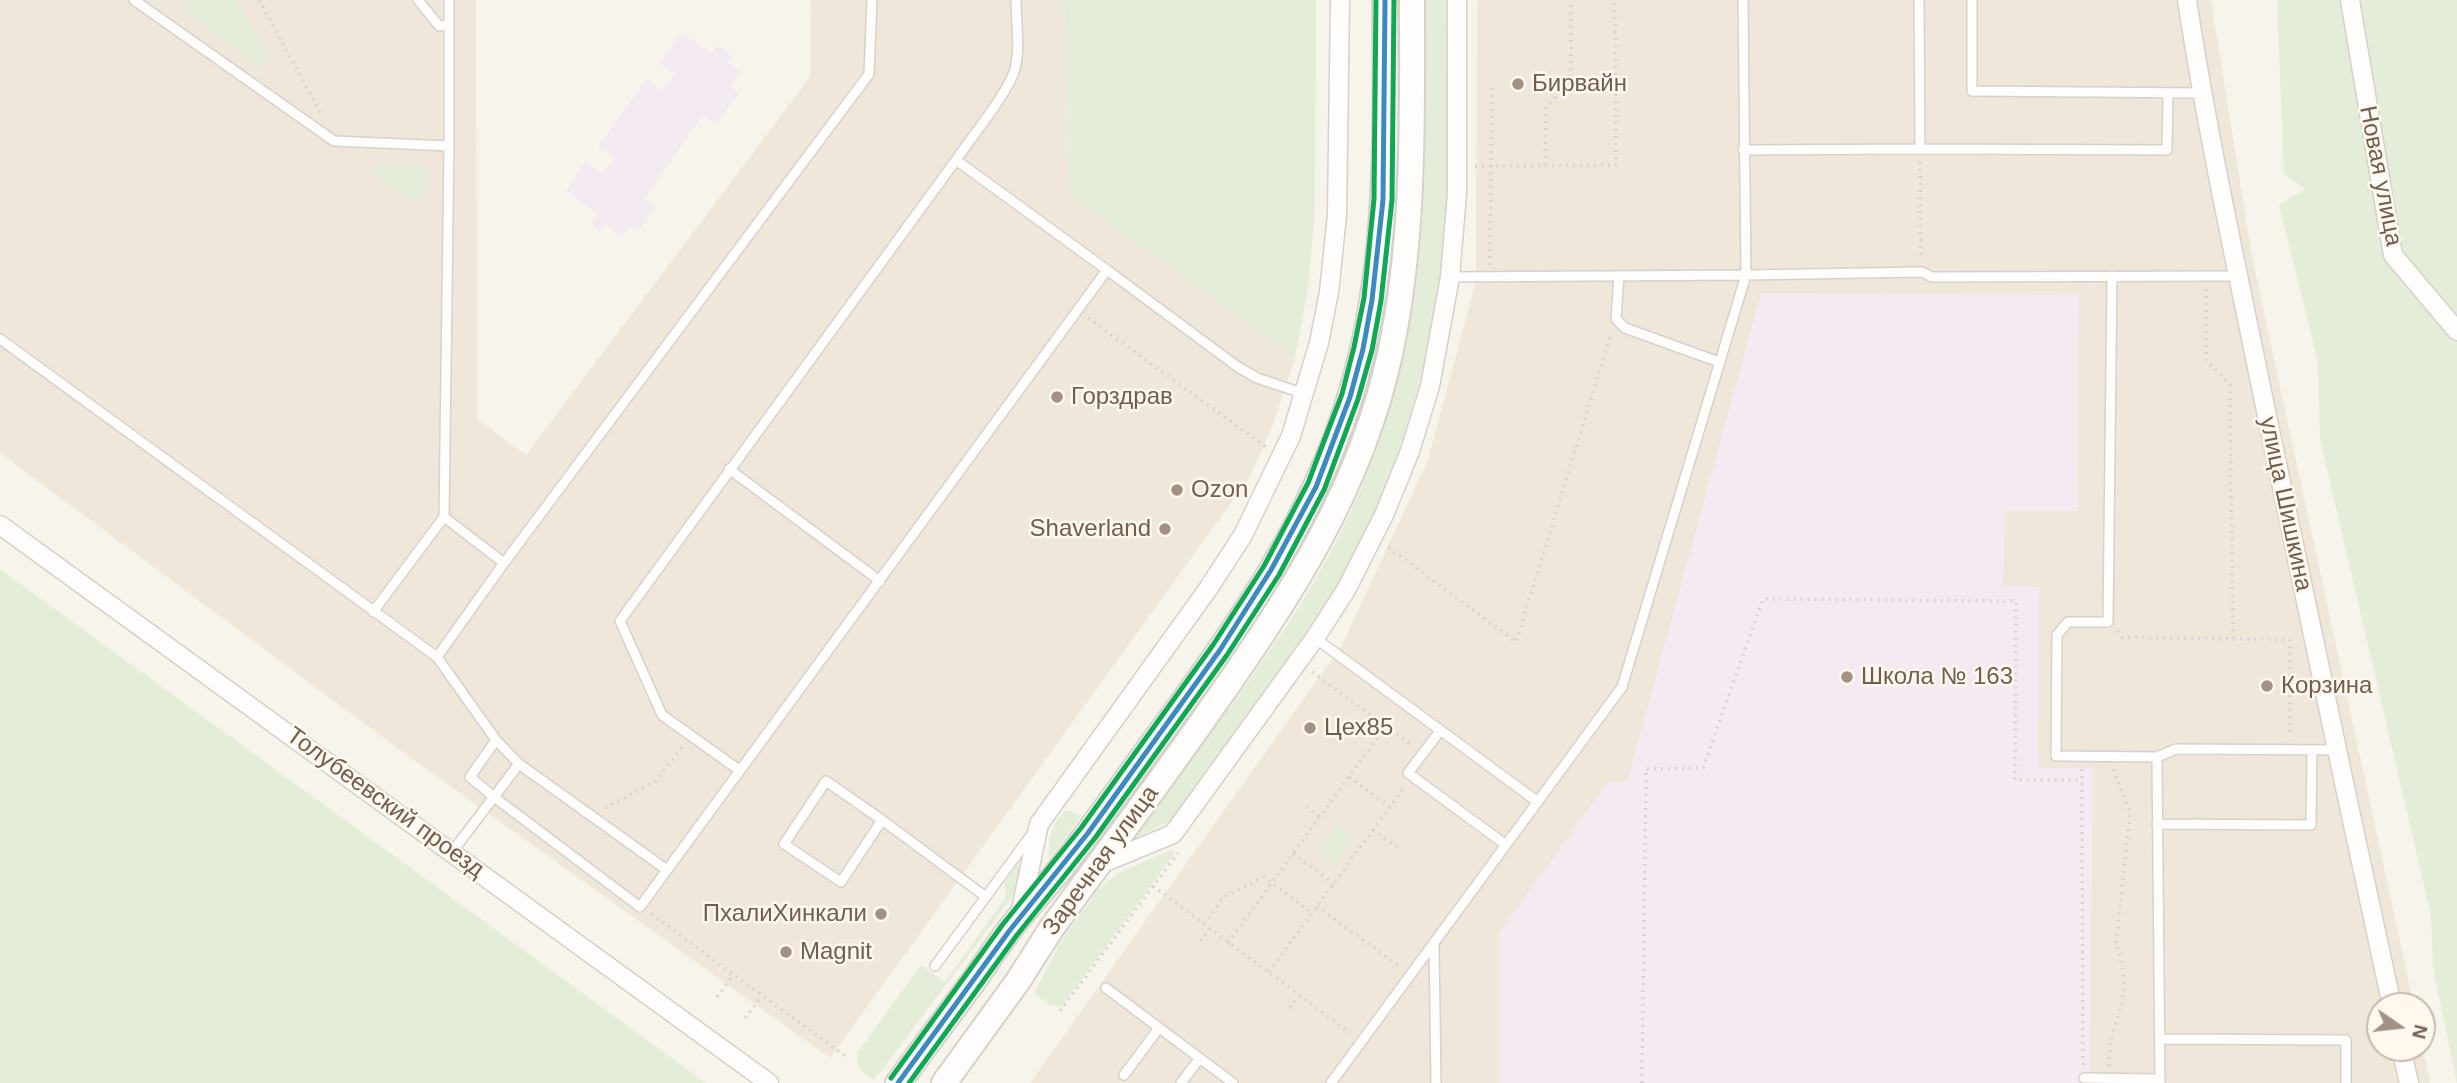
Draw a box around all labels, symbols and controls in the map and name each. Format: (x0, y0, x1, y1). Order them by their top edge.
place label: Бирвайн (1532, 70, 1627, 98)
marker: Бирвайн (1510, 76, 1526, 92)
street label: Новая улица (2352, 103, 2408, 249)
place label: Горздрав (1071, 383, 1173, 411)
marker: Горздрав (1049, 389, 1065, 405)
street label: улица Шишкина (2252, 414, 2318, 594)
place label: Ozon (1191, 476, 1248, 504)
marker: Ozon (1169, 482, 1185, 498)
place label: Shaverland (1030, 515, 1151, 543)
marker: Shaverland (1157, 521, 1173, 537)
place label: Школа № 163 (1861, 663, 2013, 691)
marker: Школа № 163 (1839, 669, 1855, 685)
place label: Корзина (2281, 672, 2372, 700)
marker: Корзина (2259, 678, 2275, 694)
place label: Цех85 (1324, 714, 1393, 742)
marker: Цех85 (1302, 720, 1318, 736)
street label: Толубеевский проезд (280, 722, 490, 884)
street label: Заречная улица (1037, 780, 1165, 942)
place label: ПхалиХинкали (703, 900, 867, 928)
marker: ПхалиХинкали (873, 906, 889, 922)
place label: Magnit (800, 938, 872, 966)
marker: Magnit (778, 944, 794, 960)
north arrow (2366, 992, 2436, 1062)
text: N (2408, 1023, 2432, 1041)

